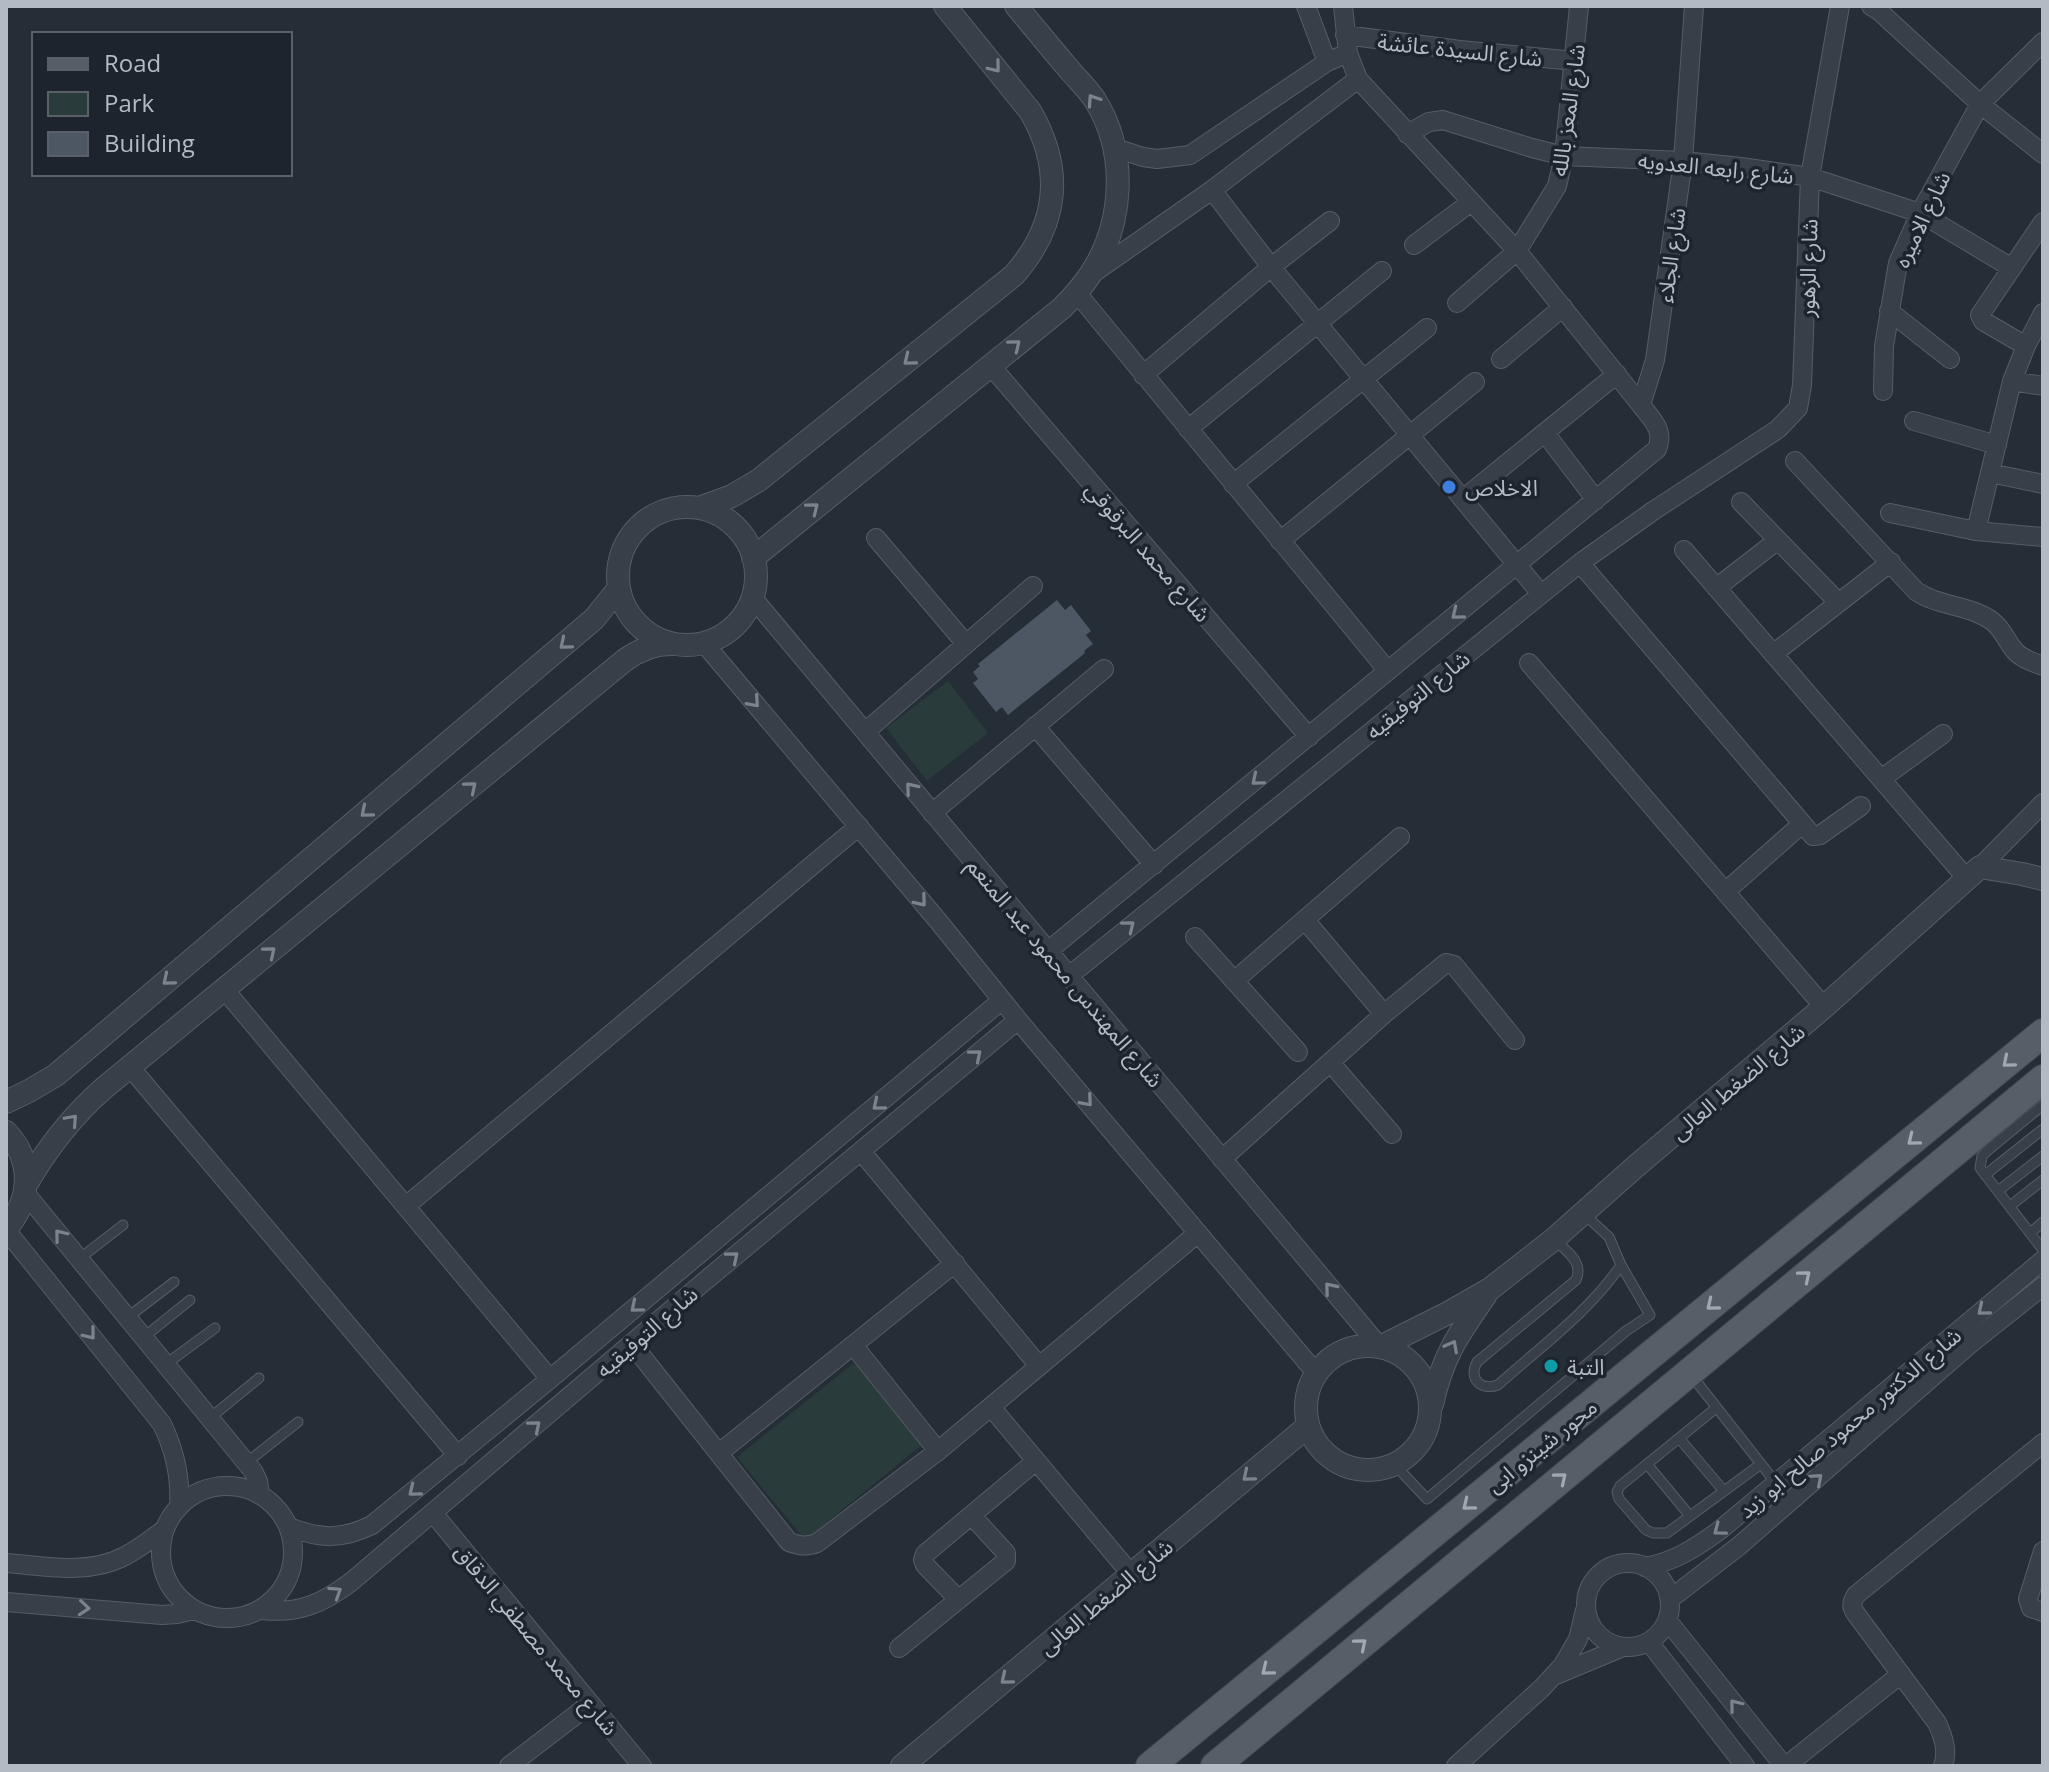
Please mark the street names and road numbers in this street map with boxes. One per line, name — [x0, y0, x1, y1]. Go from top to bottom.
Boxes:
street label: شارع السيدة عائشة — [1376, 25, 1544, 76]
street label: شارع المعز بالله — [1543, 42, 1594, 179]
street label: شارع رابعه العدويه — [1636, 144, 1795, 193]
street label: شارع الاميره — [1886, 166, 1959, 273]
street label: شارع الجلاء — [1648, 205, 1694, 305]
street label: شارع الزهور — [1790, 218, 1827, 319]
street label: شارع محمد البرقوقي — [1077, 474, 1218, 630]
street label: شارع التوفيقيه — [1359, 643, 1477, 748]
street label: شارع المهندس محمود عبد المنعم — [959, 851, 1171, 1095]
street label: شارع الضغط العالى — [1664, 1016, 1812, 1148]
street label: شارع التوفيقيه — [589, 1278, 705, 1386]
street label: شارع الدكتور محمود صالح ابو زيد — [1731, 1320, 1969, 1527]
street label: محور شينزو ابى — [1479, 1391, 1603, 1499]
street label: شارع الضغط العالى — [1032, 1531, 1180, 1663]
street label: شارع محمد مصطفي الدقاق — [446, 1537, 626, 1743]

